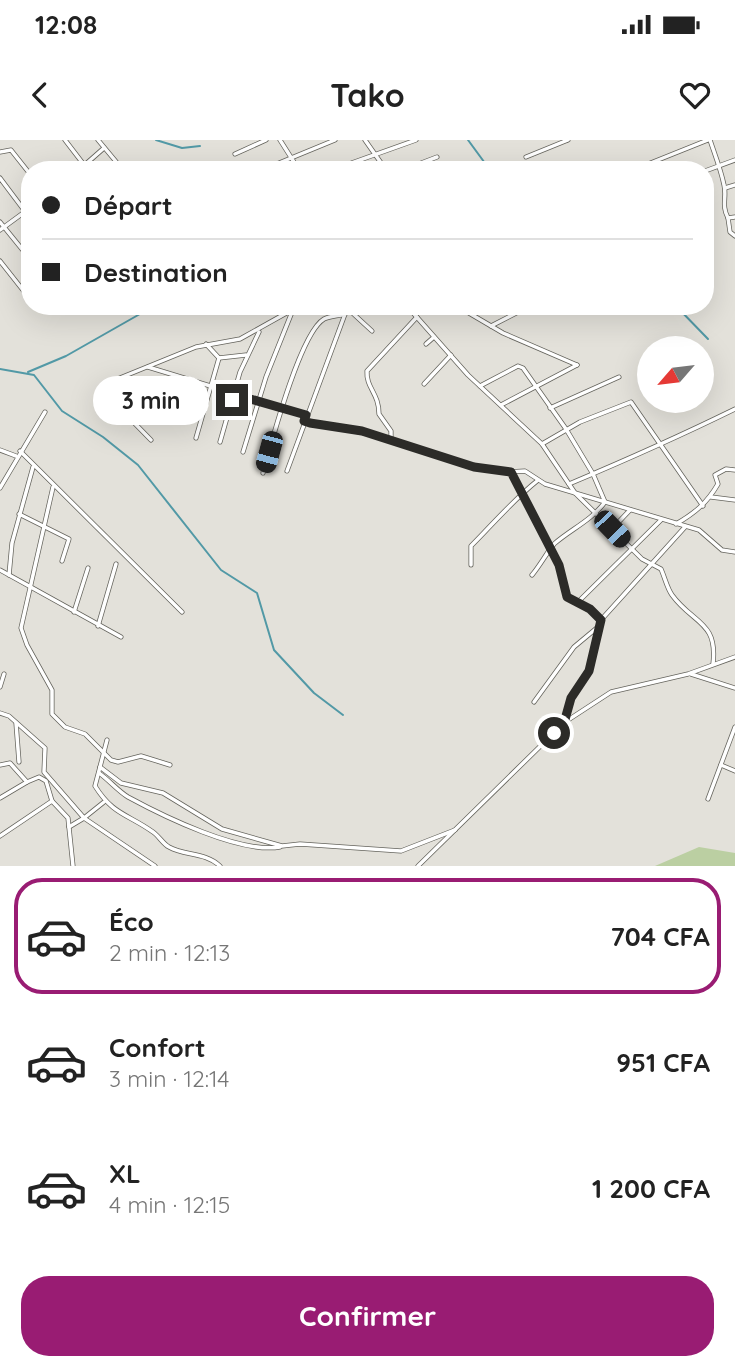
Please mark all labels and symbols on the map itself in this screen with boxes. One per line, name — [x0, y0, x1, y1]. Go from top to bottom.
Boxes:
north arrow — [637, 336, 714, 413]
callout: 3 min — [92, 376, 208, 424]
route end — [216, 384, 248, 416]
car — [254, 429, 285, 475]
car — [590, 507, 635, 551]
route start — [538, 717, 570, 749]

